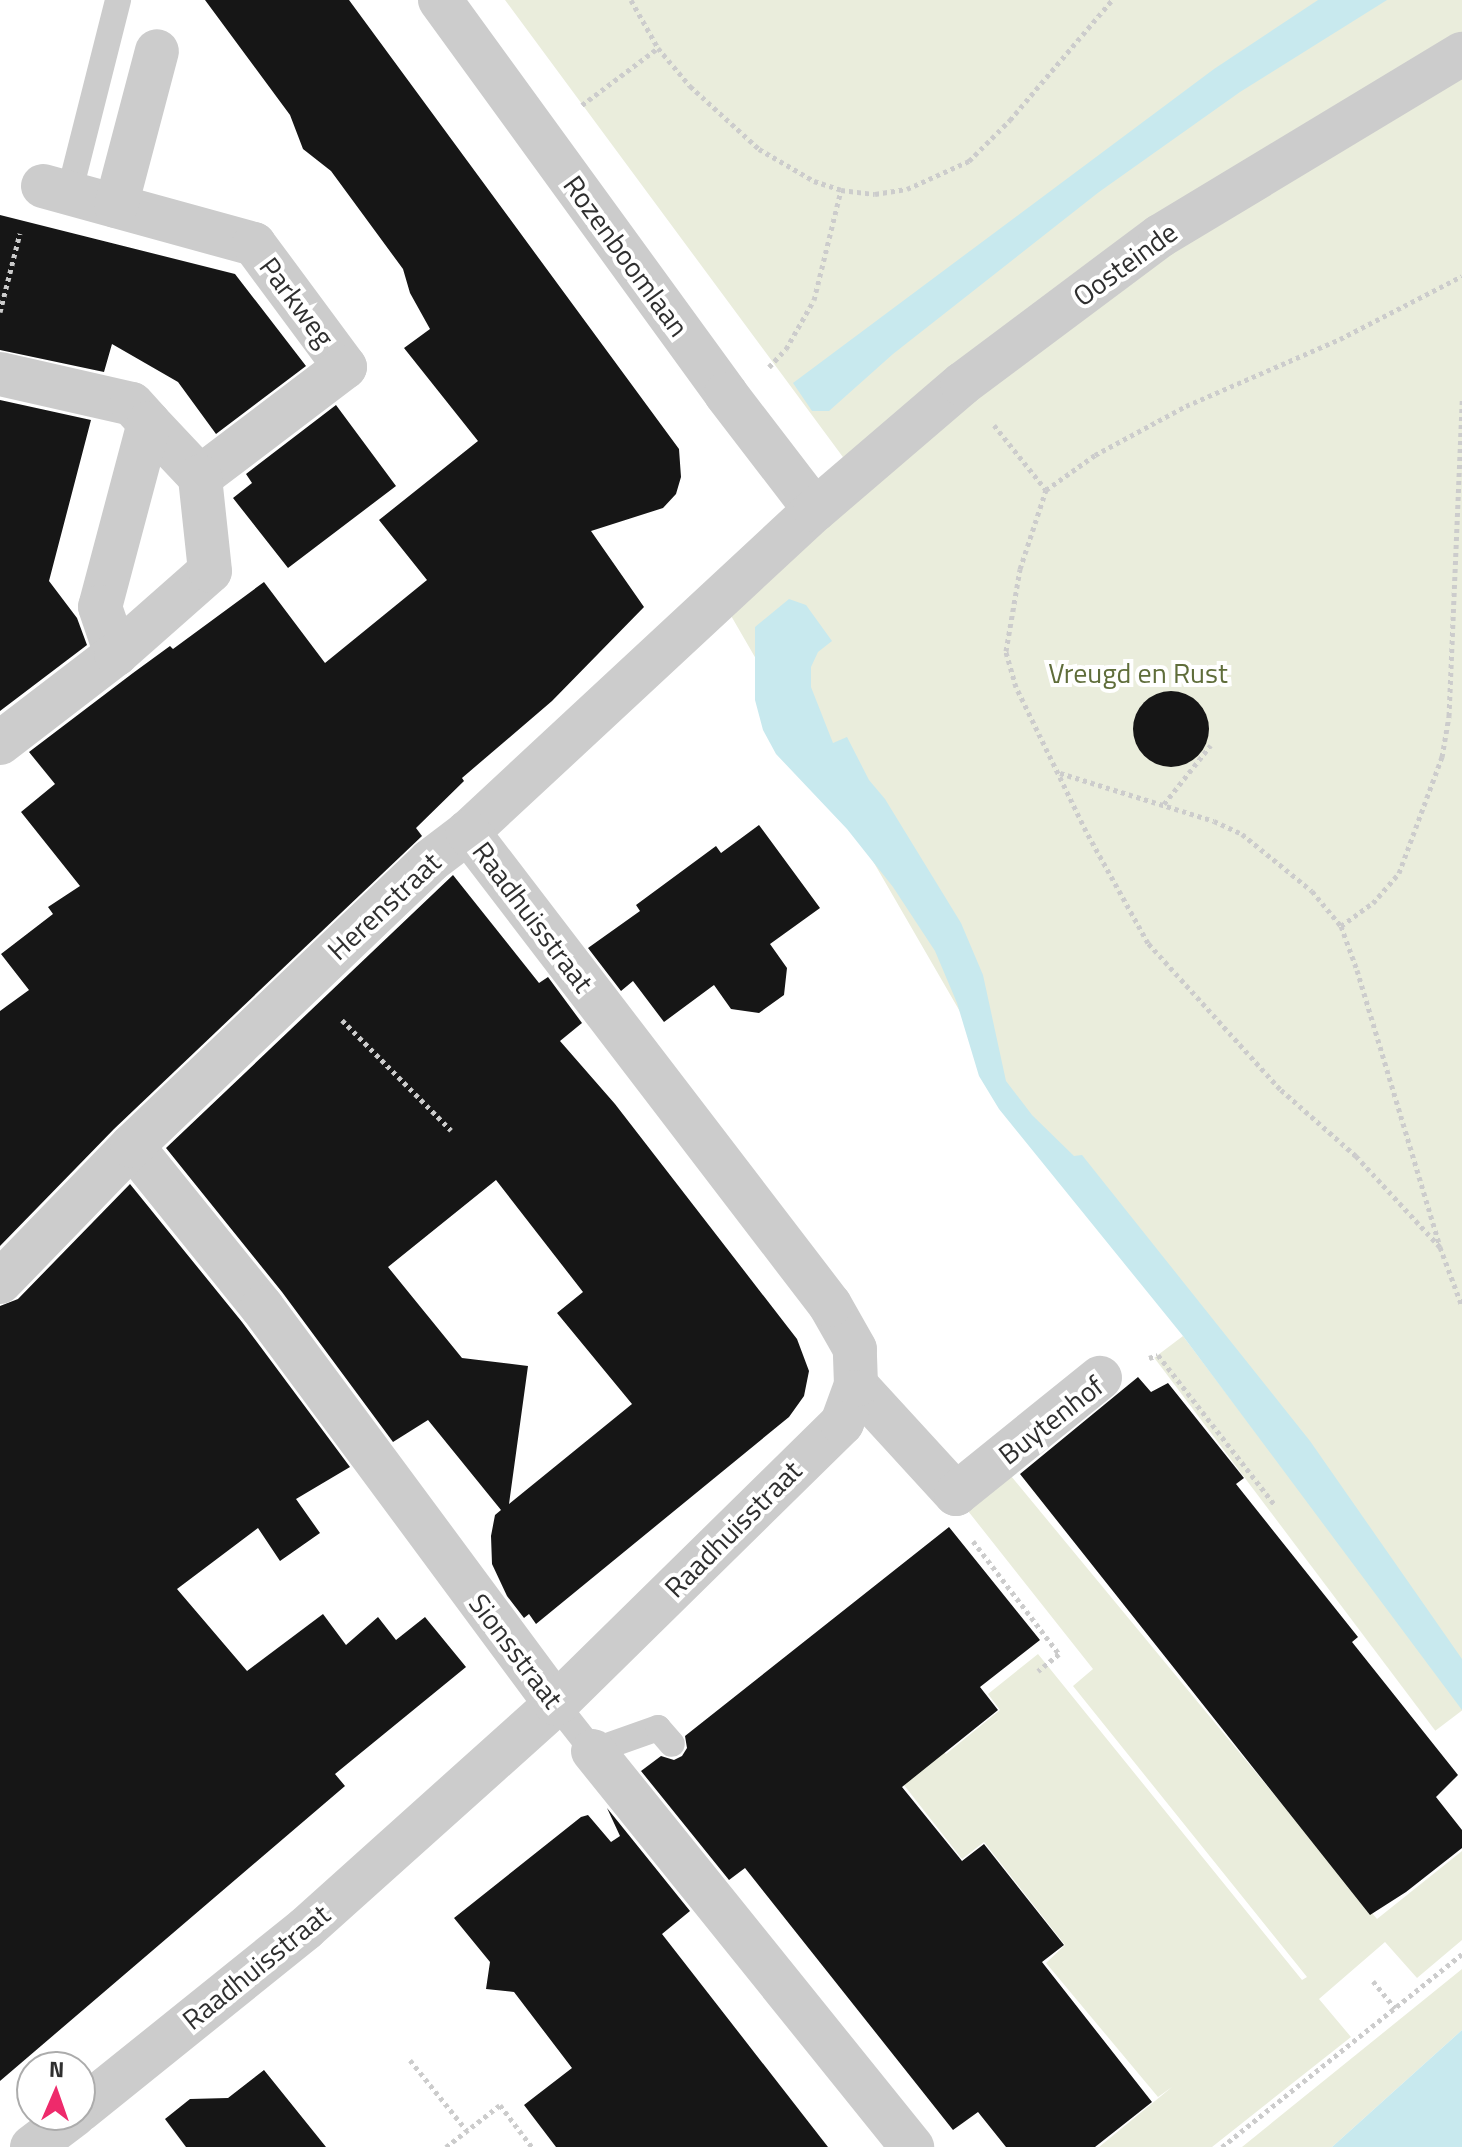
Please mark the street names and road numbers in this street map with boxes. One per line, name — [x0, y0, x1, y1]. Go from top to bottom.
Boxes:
street label: Rozenboomlaan — [556, 169, 696, 343]
street label: Oosteinde — [1066, 215, 1184, 313]
street label: Parkweg — [252, 251, 342, 353]
street label: Raadhuisstraat — [466, 835, 600, 999]
street label: Herenstraat — [321, 845, 447, 967]
street label: Buytenhof — [992, 1369, 1110, 1471]
street label: Raadhuisstraat — [658, 1454, 808, 1604]
street label: Sionsstraat — [462, 1587, 570, 1715]
street label: Raadhuisstraat — [176, 1897, 336, 2037]

